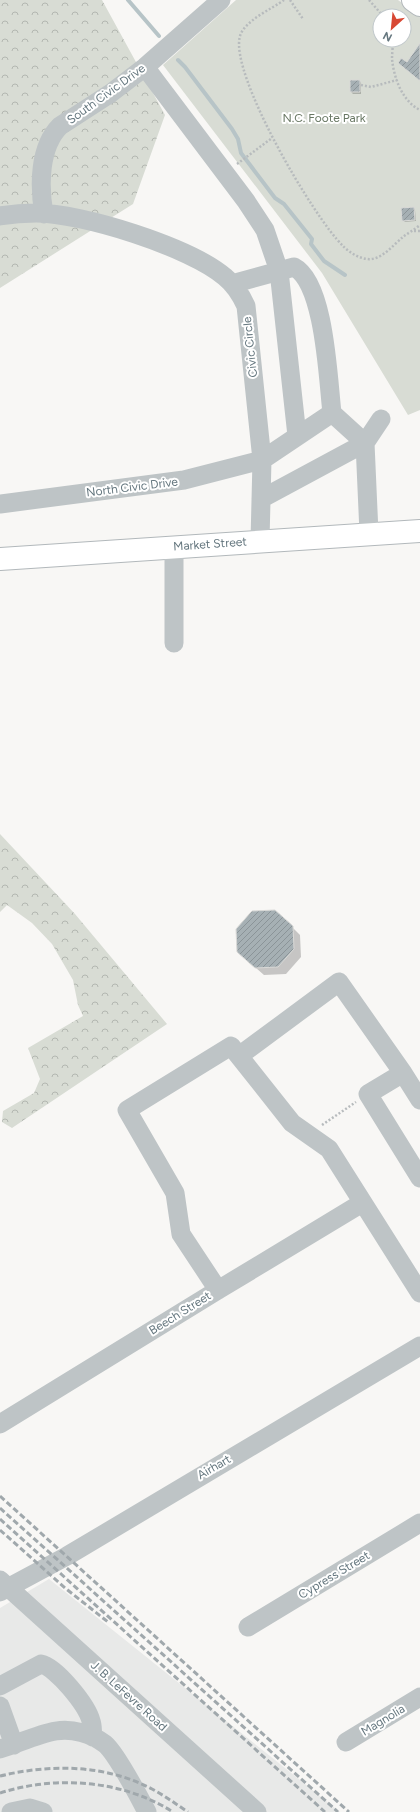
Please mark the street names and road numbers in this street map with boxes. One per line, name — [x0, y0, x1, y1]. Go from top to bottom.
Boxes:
street label: South Civic Drive — [64, 61, 148, 127]
street label: Civic Circle — [240, 315, 260, 378]
street label: North Civic Drive — [85, 474, 179, 500]
street label: Market Street — [173, 534, 248, 554]
street label: Beech Street — [147, 1288, 214, 1338]
street label: Airhart — [195, 1452, 234, 1482]
street label: Cypress Street — [296, 1548, 372, 1602]
street label: J. B. LeFevre Road — [88, 1658, 170, 1734]
street label: Magnolia — [359, 1702, 407, 1738]

